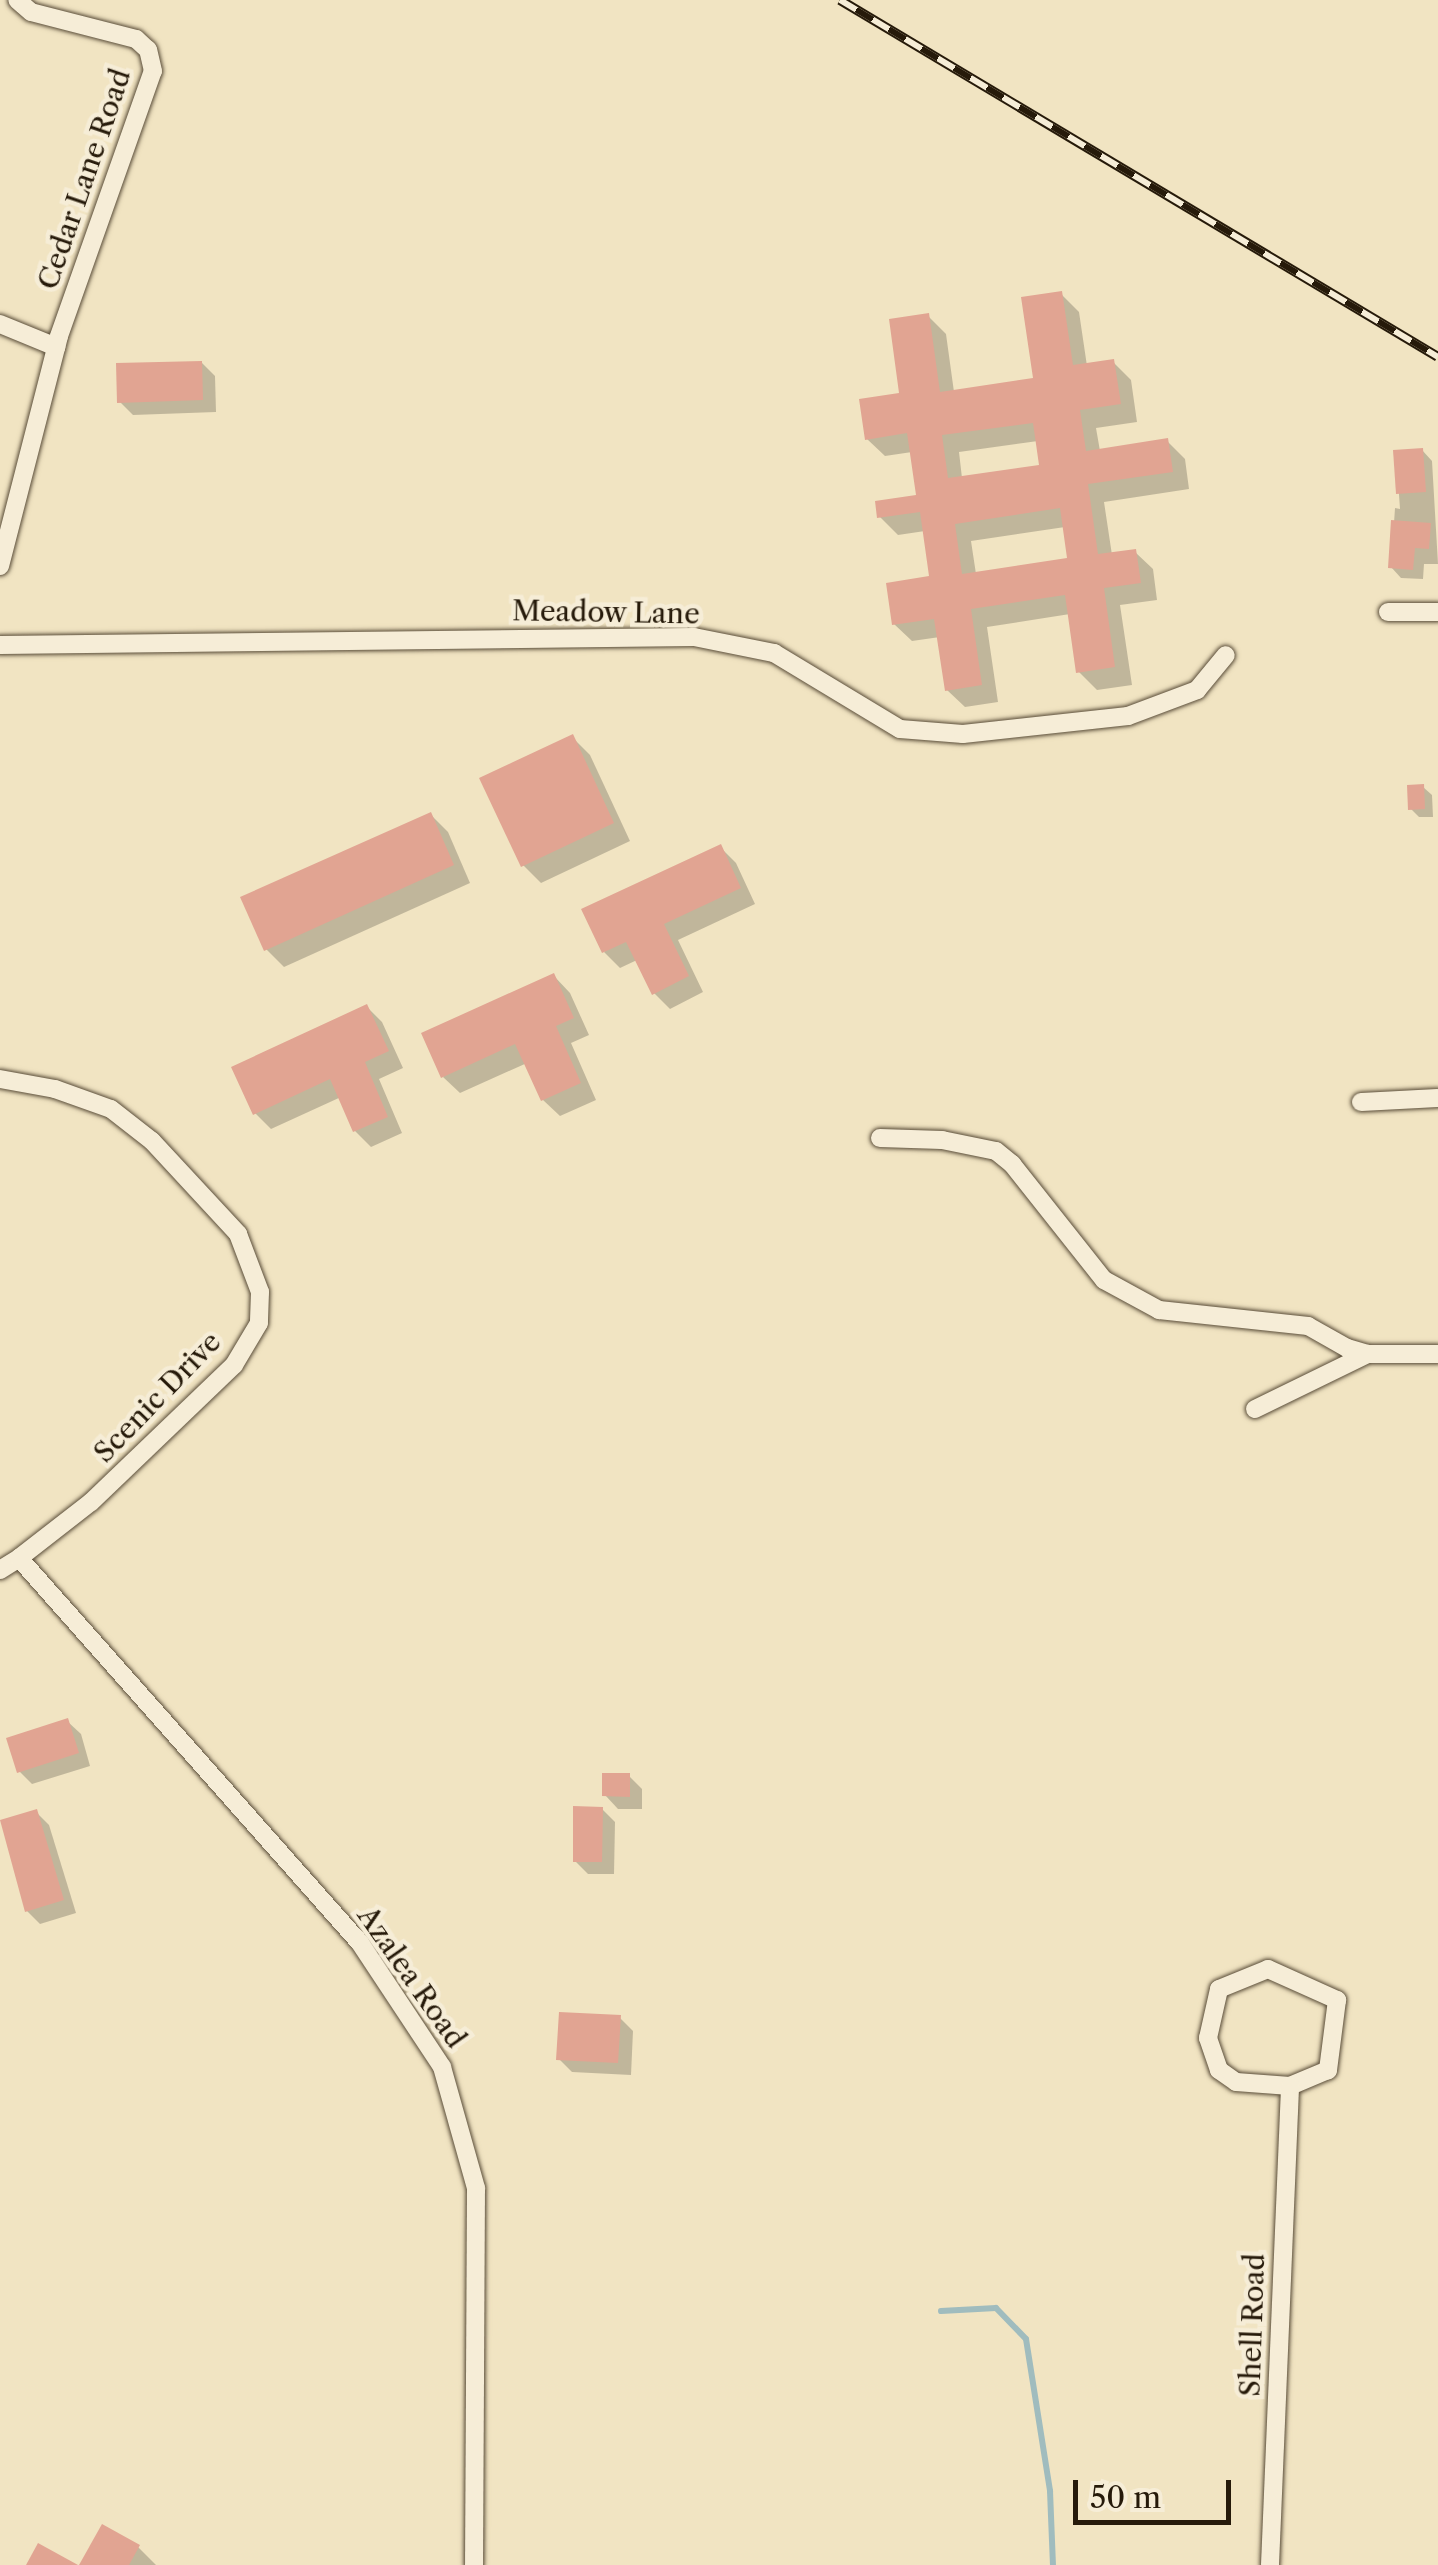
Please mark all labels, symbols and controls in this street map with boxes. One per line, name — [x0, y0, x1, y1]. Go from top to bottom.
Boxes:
street label: Cedar Lane Road — [30, 64, 138, 294]
street label: Meadow Lane — [511, 594, 701, 630]
street label: Scenic Drive — [87, 1325, 227, 1469]
street label: Azalea Road — [351, 1900, 473, 2054]
street label: Shell Road — [1233, 2253, 1271, 2397]
scale bar — [1078, 2460, 1236, 2522]
text: 50 m — [1090, 2479, 1161, 2516]

